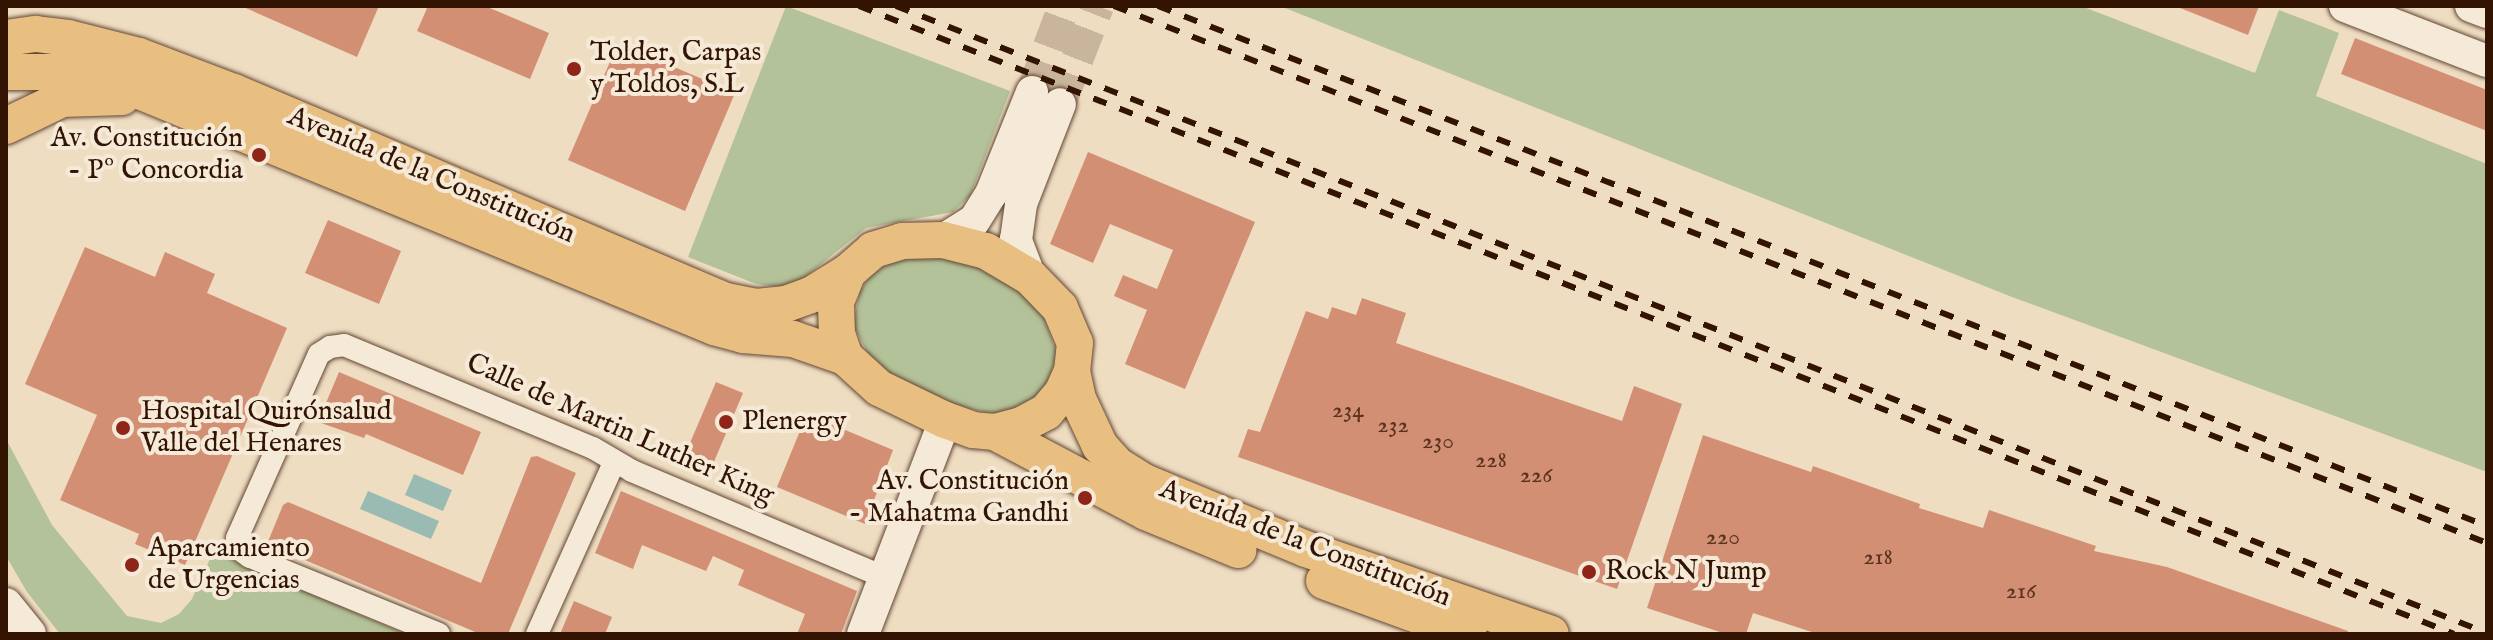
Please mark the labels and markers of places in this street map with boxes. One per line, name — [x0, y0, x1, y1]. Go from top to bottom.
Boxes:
place label: Tolder, Carpas y Toldos, S.L — [590, 36, 761, 102]
marker: Tolder, Carpas y Toldos, S.L — [565, 60, 583, 78]
place label: Av. Constitución - Pº Concordia — [51, 122, 243, 188]
marker: Av. Constitución - Pº Concordia — [250, 146, 268, 164]
place label: Hospital Quirónsalud Valle del Henares — [141, 395, 392, 461]
place label: Plenergy — [742, 405, 846, 439]
marker: Plenergy — [717, 413, 735, 431]
marker: Hospital Quirónsalud Valle del Henares — [112, 417, 134, 439]
place label: Av. Constitución - Mahatma Gandhi — [848, 465, 1069, 531]
marker: Av. Constitución - Mahatma Gandhi — [1076, 489, 1094, 507]
place label: Aparcamiento de Urgencias — [148, 532, 310, 598]
place label: Rock N Jump — [1605, 555, 1767, 589]
marker: Aparcamiento de Urgencias — [123, 556, 141, 574]
marker: Rock N Jump — [1580, 563, 1598, 581]

